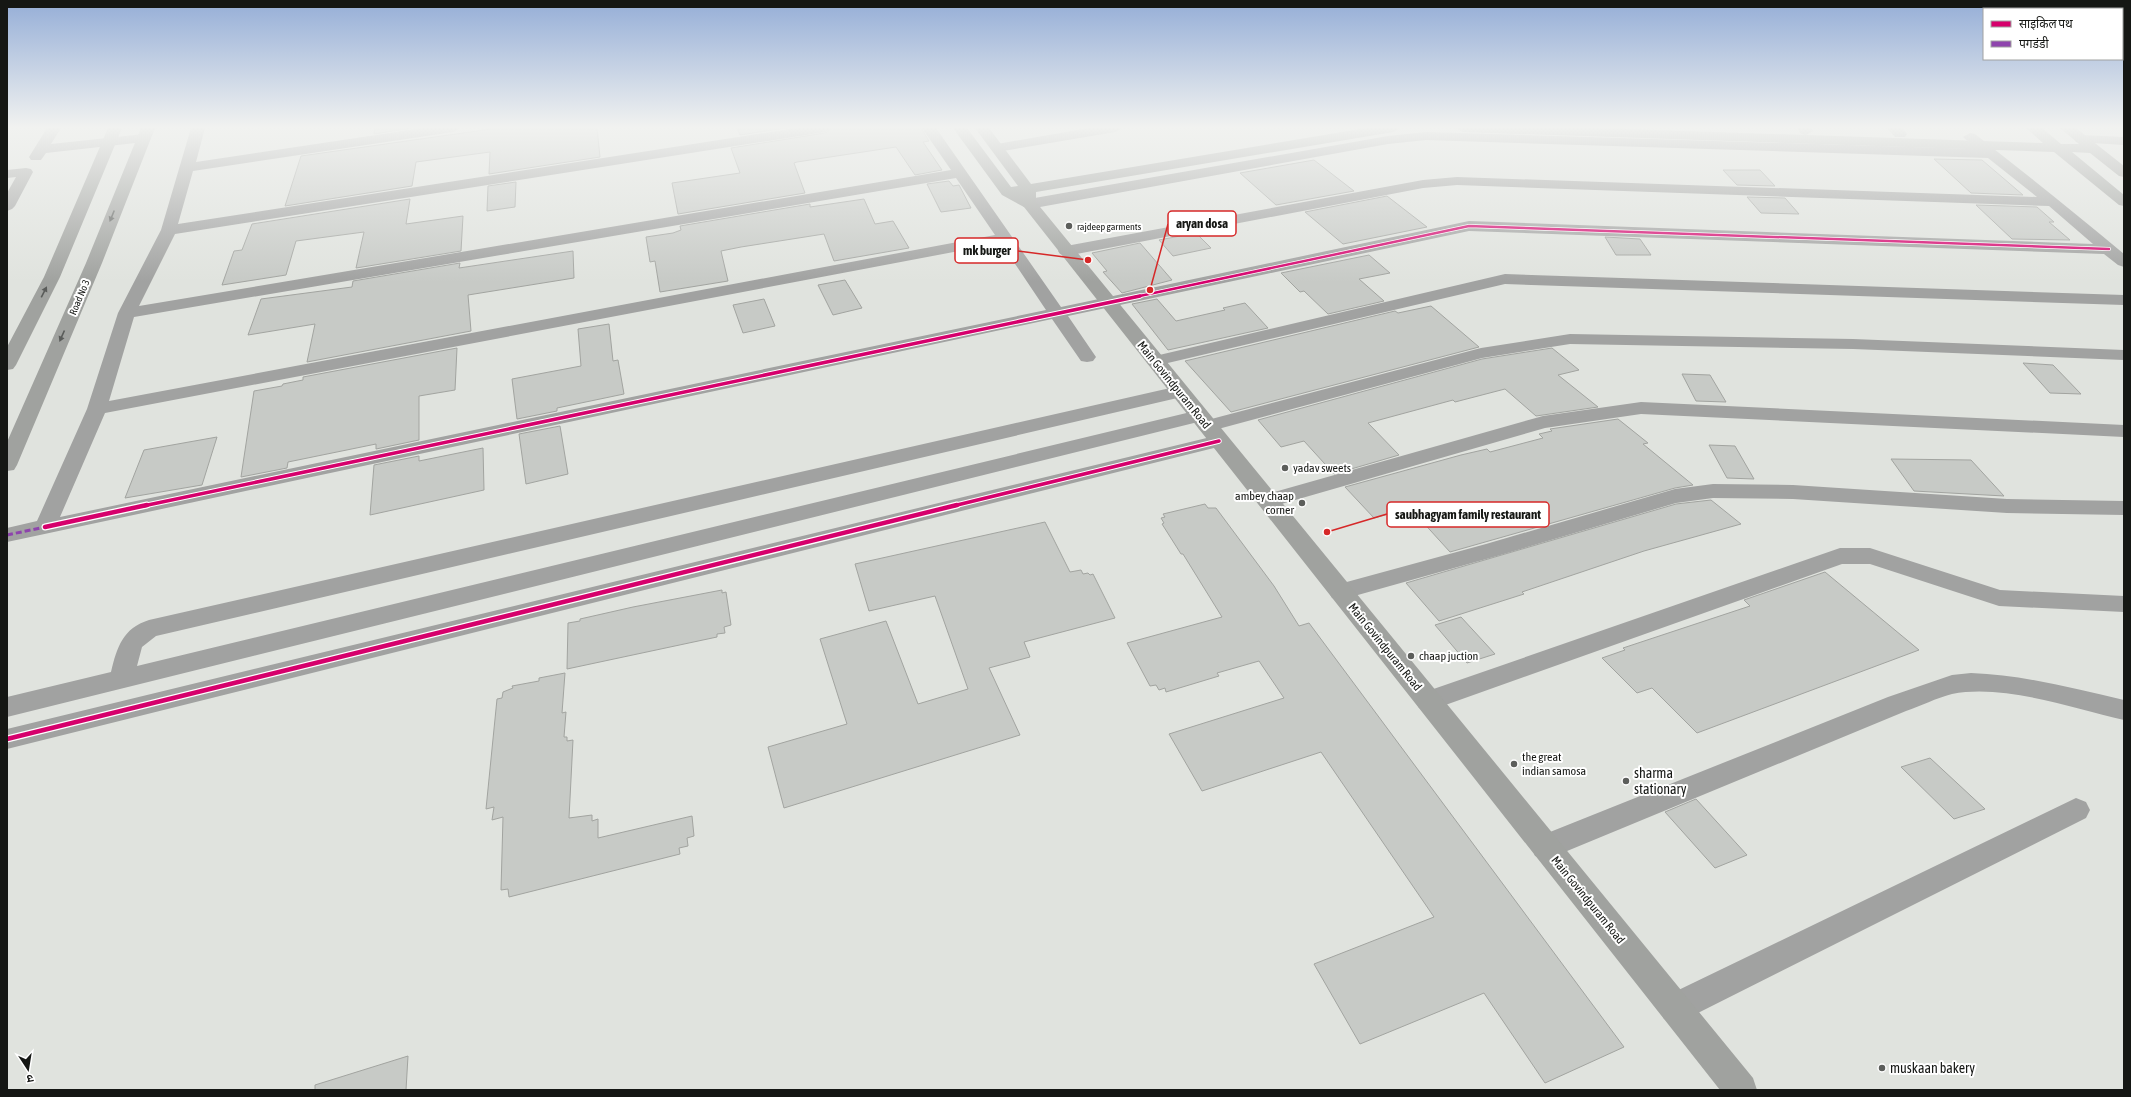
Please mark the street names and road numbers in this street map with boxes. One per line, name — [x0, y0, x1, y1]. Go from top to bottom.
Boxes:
street label: Road No 3 — [67, 278, 92, 316]
street label: Main Govindpuram Road — [1134, 338, 1214, 432]
street label: Main Govindpuram Road — [1345, 600, 1425, 694]
street label: Main Govindpuram Road — [1548, 853, 1628, 947]

